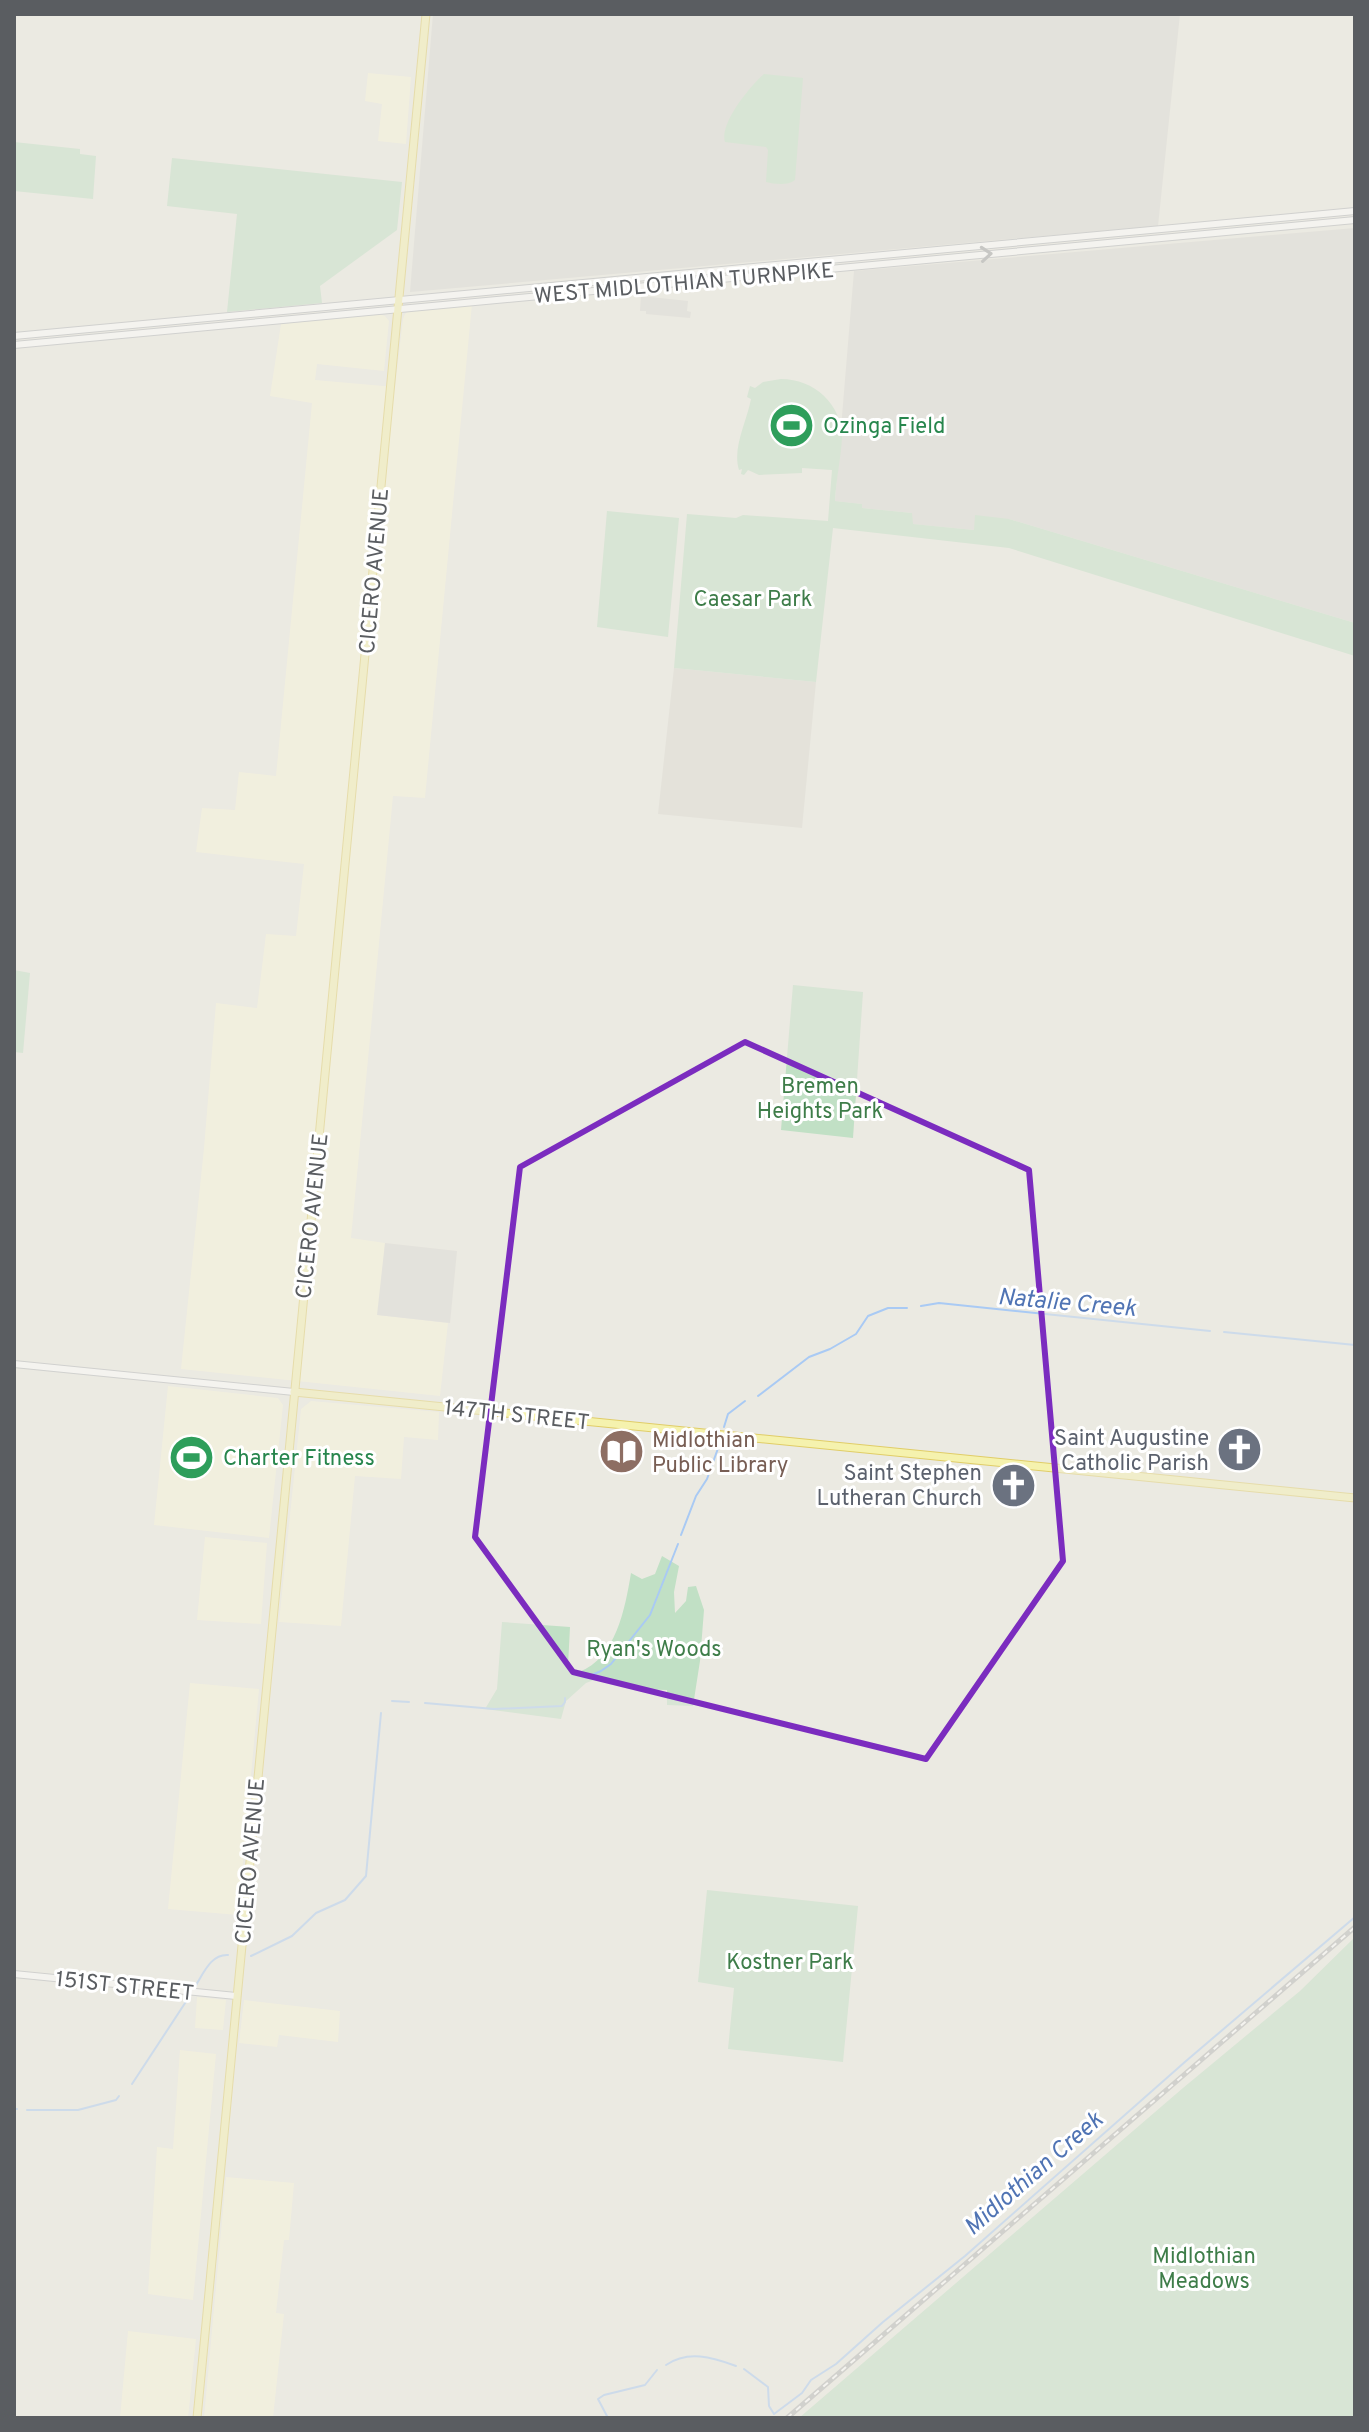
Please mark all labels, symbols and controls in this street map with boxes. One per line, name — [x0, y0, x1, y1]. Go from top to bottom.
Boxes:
one-way arrow — [980, 246, 993, 263]
street label: WEST MIDLOTHIAN TURNPIKE — [533, 258, 835, 311]
sports icon: Ozinga Field — [768, 401, 816, 449]
place label: Ozinga Field — [823, 414, 945, 441]
street label: CICERO AVENUE — [355, 487, 396, 655]
park label: Caesar Park — [694, 587, 812, 614]
park label: Bremen Heights Park — [757, 1074, 883, 1126]
street label: CICERO AVENUE — [291, 1132, 336, 1300]
water label: Natalie Creek — [997, 1283, 1138, 1325]
street label: 147TH STREET — [443, 1395, 591, 1438]
place label: Saint Augustine Catholic Parish — [1054, 1426, 1209, 1478]
church icon: Saint Augustine Catholic Parish — [1216, 1426, 1264, 1474]
library icon: Midlothian Public Library — [597, 1428, 645, 1476]
place label: Midlothian Public Library — [652, 1428, 788, 1480]
sports icon: Charter Fitness — [168, 1433, 216, 1481]
place label: Charter Fitness — [223, 1446, 375, 1473]
place label: Saint Stephen Lutheran Church — [817, 1461, 982, 1513]
church icon: Saint Stephen Lutheran Church — [989, 1461, 1037, 1509]
park label: Ryan's Woods — [586, 1637, 722, 1664]
street label: CICERO AVENUE — [231, 1777, 272, 1945]
park label: Kostner Park — [726, 1950, 854, 1977]
street label: 151ST STREET — [54, 1967, 195, 2008]
water label: Midlothian Creek — [959, 2105, 1111, 2243]
park label: Midlothian Meadows — [1152, 2244, 1256, 2296]

